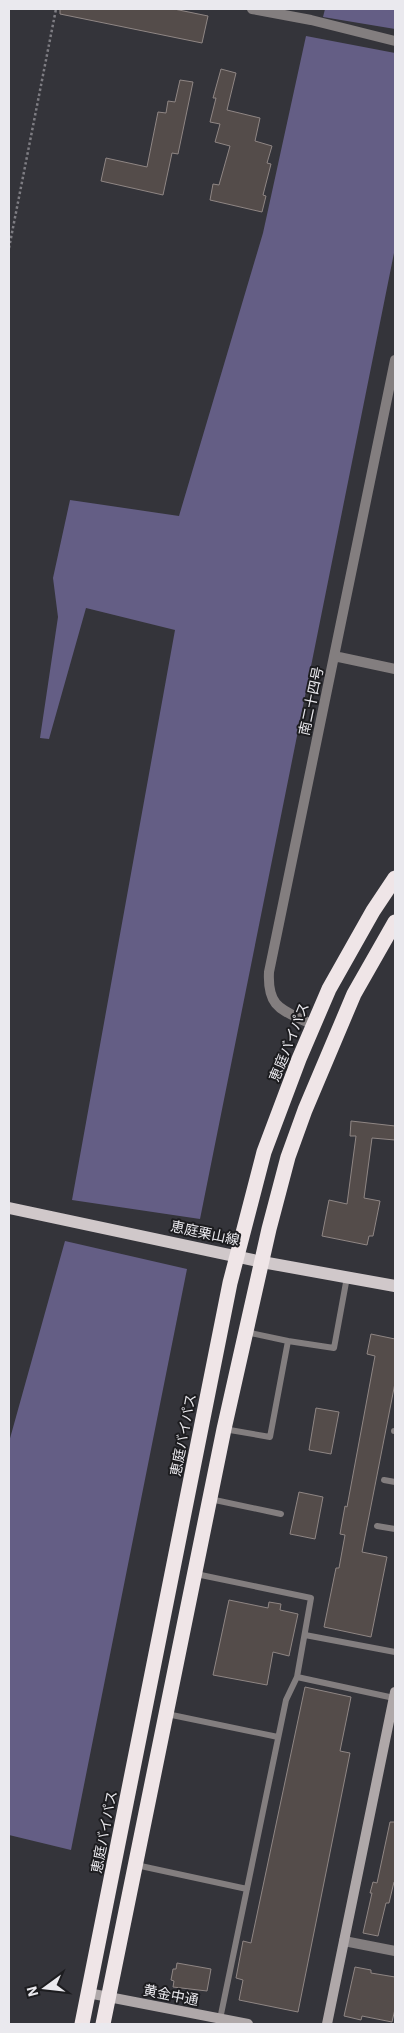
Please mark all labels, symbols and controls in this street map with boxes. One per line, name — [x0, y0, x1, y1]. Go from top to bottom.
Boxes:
street label: 南二十四号 — [295, 665, 327, 737]
street label: 恵庭バイパス — [265, 1000, 313, 1084]
street label: 恵庭栗山線 — [169, 1217, 241, 1249]
street label: 恵庭バイパス — [166, 1392, 200, 1478]
street label: 恵庭バイパス — [87, 1789, 121, 1875]
north arrow — [20, 1963, 70, 2013]
street label: 黄金中通 — [142, 1981, 200, 2009]
text: N — [22, 1984, 42, 1999]

